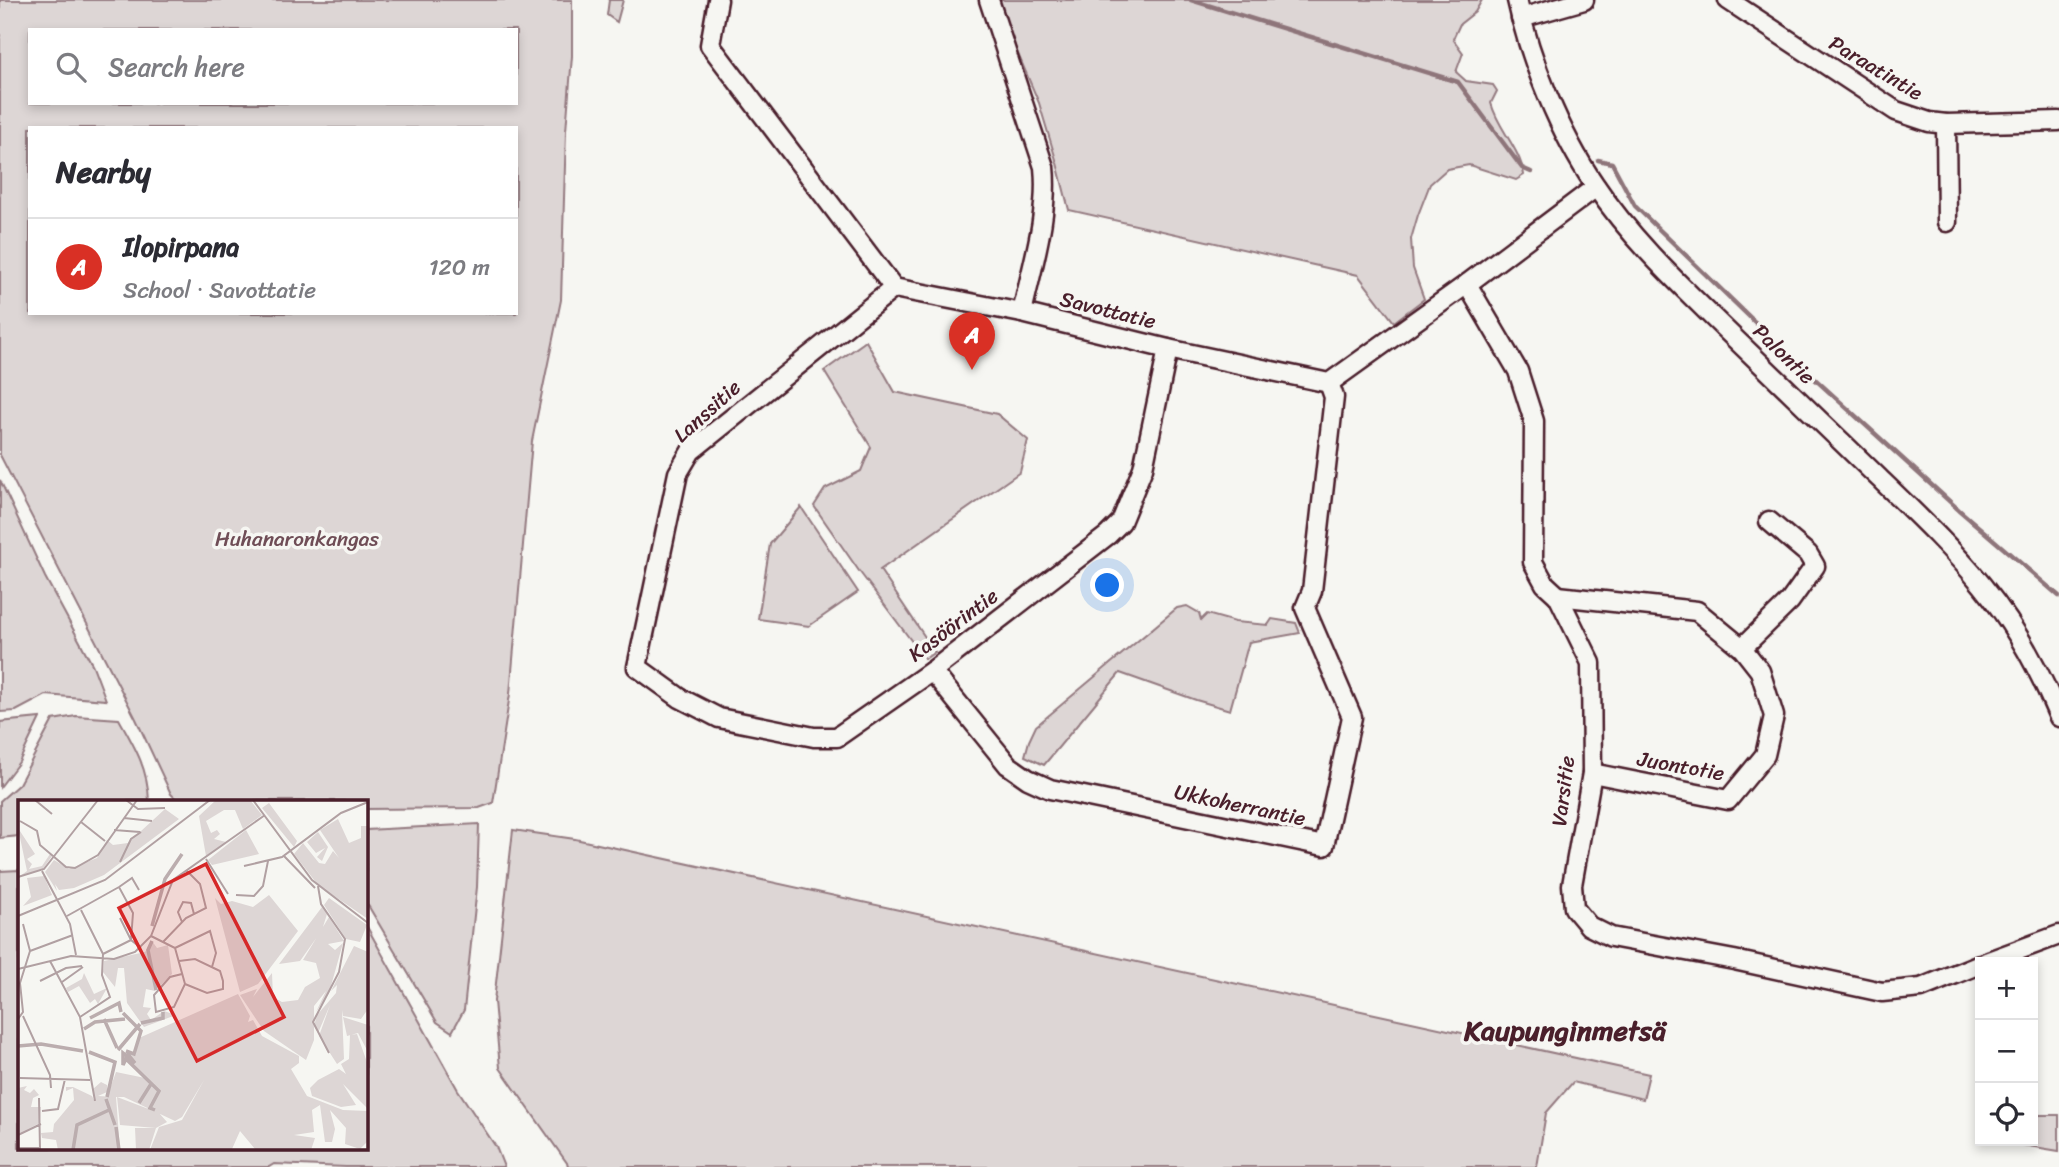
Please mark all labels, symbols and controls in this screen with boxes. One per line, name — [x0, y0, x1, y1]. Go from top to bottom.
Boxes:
street label: Paraatintie — [1821, 25, 1931, 111]
search box — [28, 28, 518, 105]
text: Search here — [108, 44, 245, 90]
icon: search — [52, 48, 90, 86]
text: Nearby — [56, 145, 151, 199]
text: Ilopirpana — [123, 224, 239, 270]
text: A — [71, 247, 87, 288]
text: 120 m — [429, 247, 490, 288]
text: School · Savottatie — [123, 270, 316, 311]
street label: Savottatie — [1056, 280, 1160, 340]
pin: A — [949, 312, 995, 370]
street label: Palontie — [1743, 314, 1825, 394]
street label: Lanssitie — [664, 370, 750, 452]
park label: Huhanaronkangas — [215, 520, 379, 558]
your location — [1090, 568, 1124, 602]
street label: Kasöörintie — [899, 578, 1007, 672]
street label: Juontotie — [1634, 739, 1728, 792]
street label: Varsitie — [1540, 753, 1586, 828]
street label: Ukkoherrantie — [1171, 773, 1309, 838]
inset map — [18, 800, 368, 1150]
map controls — [1975, 957, 2038, 1146]
button: + — [1975, 957, 2038, 1020]
district label: Kaupunginmetsä — [1463, 1006, 1668, 1055]
button: − — [1975, 1020, 2038, 1083]
button: locate — [1975, 1083, 2038, 1146]

